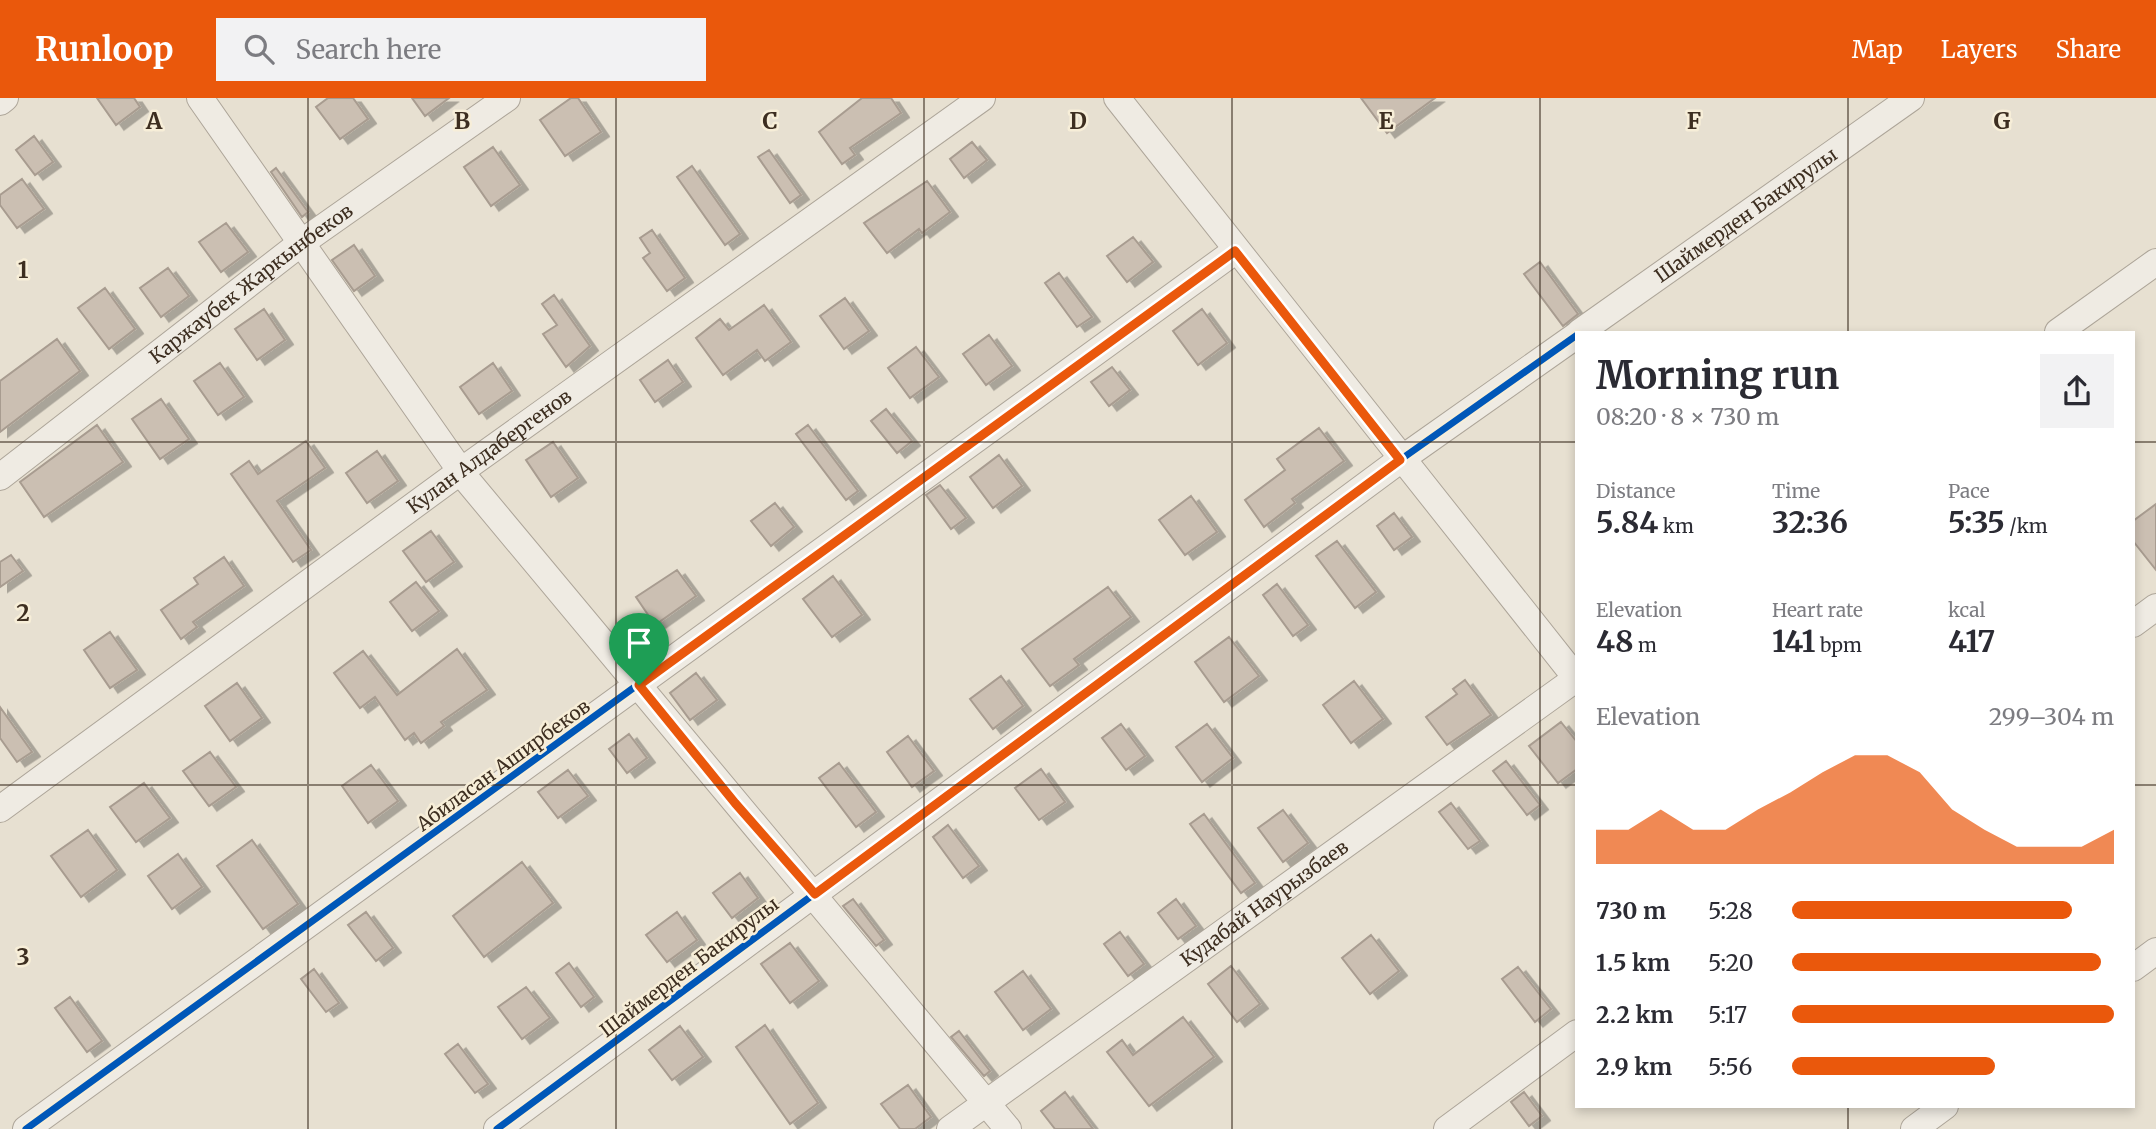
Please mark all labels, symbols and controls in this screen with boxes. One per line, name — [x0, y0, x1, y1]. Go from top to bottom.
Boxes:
search box — [216, 18, 706, 81]
text: Runloop — [35, 29, 174, 70]
icon: search — [240, 30, 278, 68]
text: Search here — [296, 33, 441, 66]
text: Map — [1852, 34, 1903, 65]
text: Layers — [1941, 34, 2017, 65]
text: Share — [2055, 34, 2121, 65]
text: A — [145, 106, 163, 135]
text: B — [454, 106, 470, 135]
text: C — [762, 106, 778, 135]
text: D — [1069, 106, 1087, 135]
text: E — [1378, 106, 1394, 135]
text: F — [1687, 106, 1701, 135]
text: G — [1994, 106, 2011, 135]
street label: Шаймерден Бакирулы — [1650, 142, 1842, 288]
street label: Каржаубек Жаркынбеков — [144, 198, 357, 368]
text: 1 — [18, 255, 29, 284]
text: Morning run — [1596, 352, 1839, 399]
button: share — [2040, 354, 2114, 428]
street label: Кулан Алдабергенов — [402, 384, 576, 519]
text: 08:20 · 8 × 730 m — [1596, 402, 1779, 431]
text: Distance — [1596, 479, 1675, 503]
text: Time — [1772, 479, 1820, 503]
text: Pace — [1948, 479, 1990, 503]
text: 5.84 — [1596, 503, 1658, 541]
text: 32:36 — [1772, 503, 1848, 541]
text: 5:35 — [1948, 503, 2005, 541]
text: km — [1658, 514, 1694, 538]
text: /km — [2005, 514, 2048, 538]
text: 2 — [16, 598, 30, 627]
text: Elevation — [1596, 598, 1682, 622]
text: Heart rate — [1772, 598, 1863, 622]
text: kcal — [1948, 598, 1985, 622]
pin — [609, 613, 669, 685]
text: 48 — [1596, 622, 1634, 660]
text: 141 — [1772, 622, 1815, 660]
text: 417 — [1948, 622, 1995, 660]
icon: arrive — [620, 624, 658, 662]
text: m — [1634, 633, 1657, 657]
text: bpm — [1815, 633, 1862, 657]
street label: Абиласан Аширбеков — [411, 694, 594, 837]
text: Elevation — [1596, 702, 1700, 731]
text: 299–304 m — [1989, 702, 2114, 731]
street label: Кудабай Наурызбаев — [1176, 835, 1353, 971]
street label: Шаймерден Бакирулы — [595, 892, 783, 1042]
text: 730 m — [1596, 896, 1666, 925]
text: 5:28 — [1708, 896, 1753, 925]
text: 3 — [16, 942, 30, 971]
text: 1.5 km — [1596, 948, 1670, 977]
text: 5:20 — [1708, 948, 1754, 977]
text: 2.2 km — [1596, 1000, 1674, 1029]
text: 5:17 — [1708, 1000, 1747, 1029]
text: 2.9 km — [1596, 1052, 1672, 1081]
text: 5:56 — [1708, 1052, 1752, 1081]

